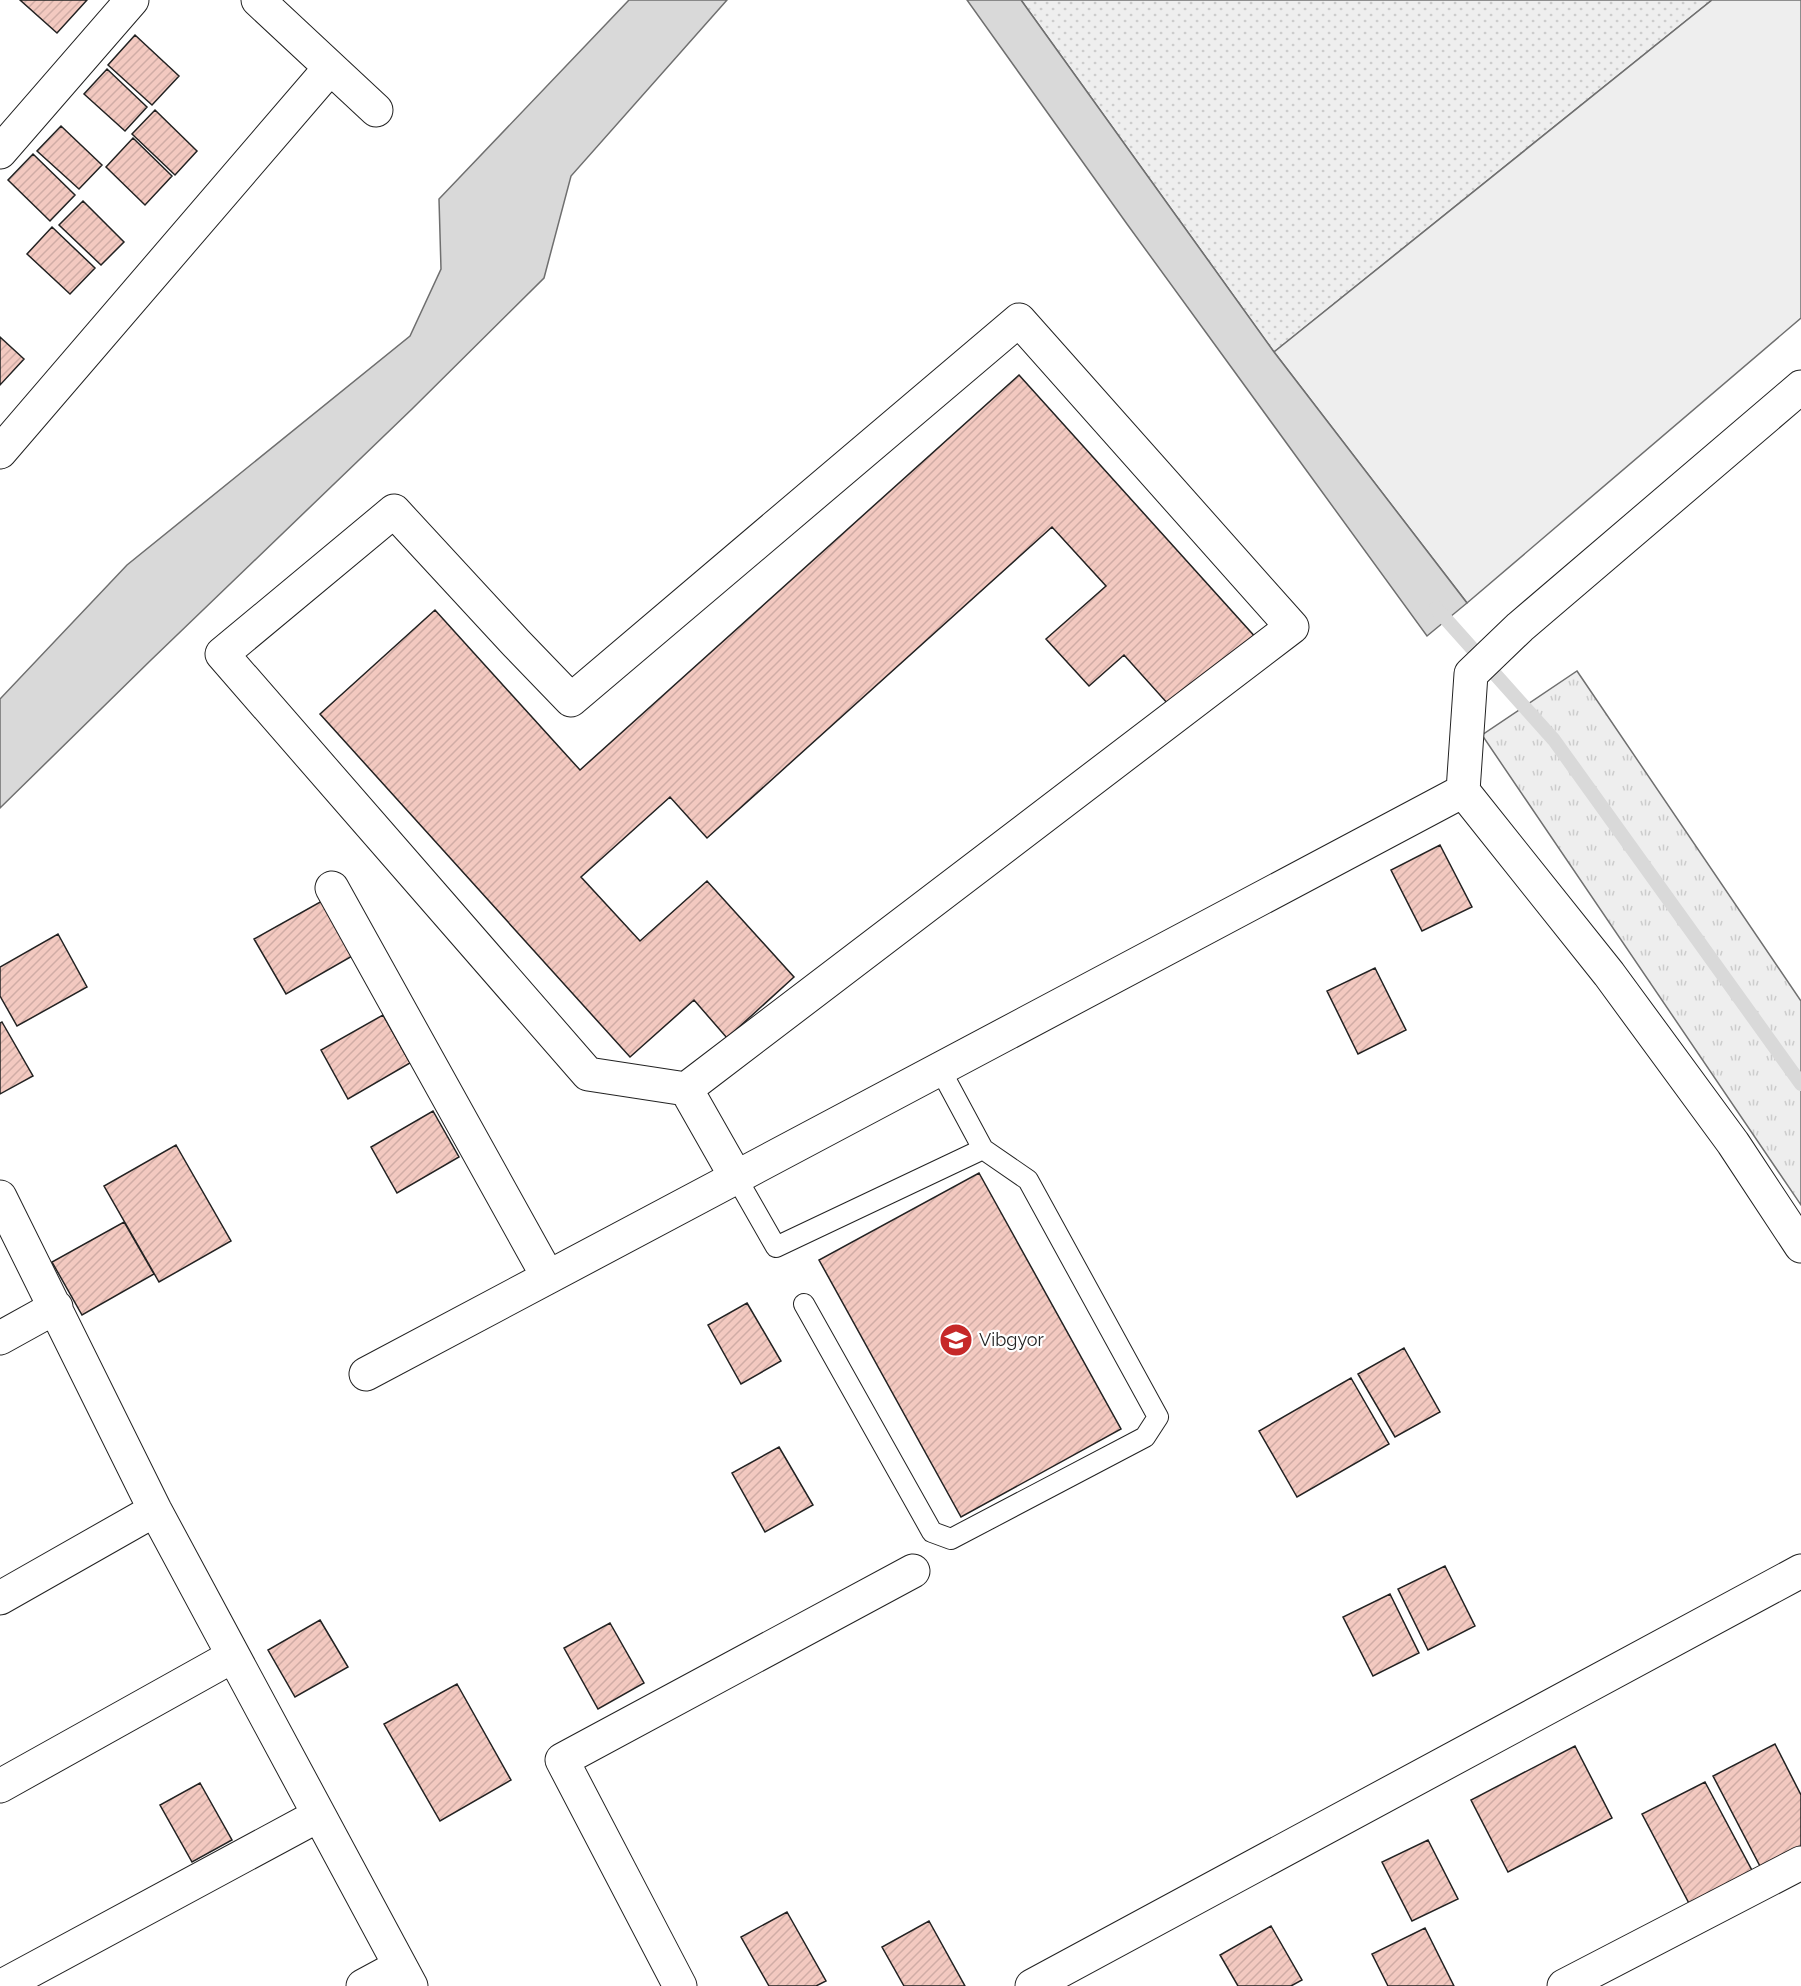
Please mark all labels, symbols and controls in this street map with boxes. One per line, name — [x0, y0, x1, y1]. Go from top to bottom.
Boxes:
school or university icon: Vibgyor — [938, 1322, 974, 1358]
place label: Vibgyor — [979, 1329, 1045, 1350]

